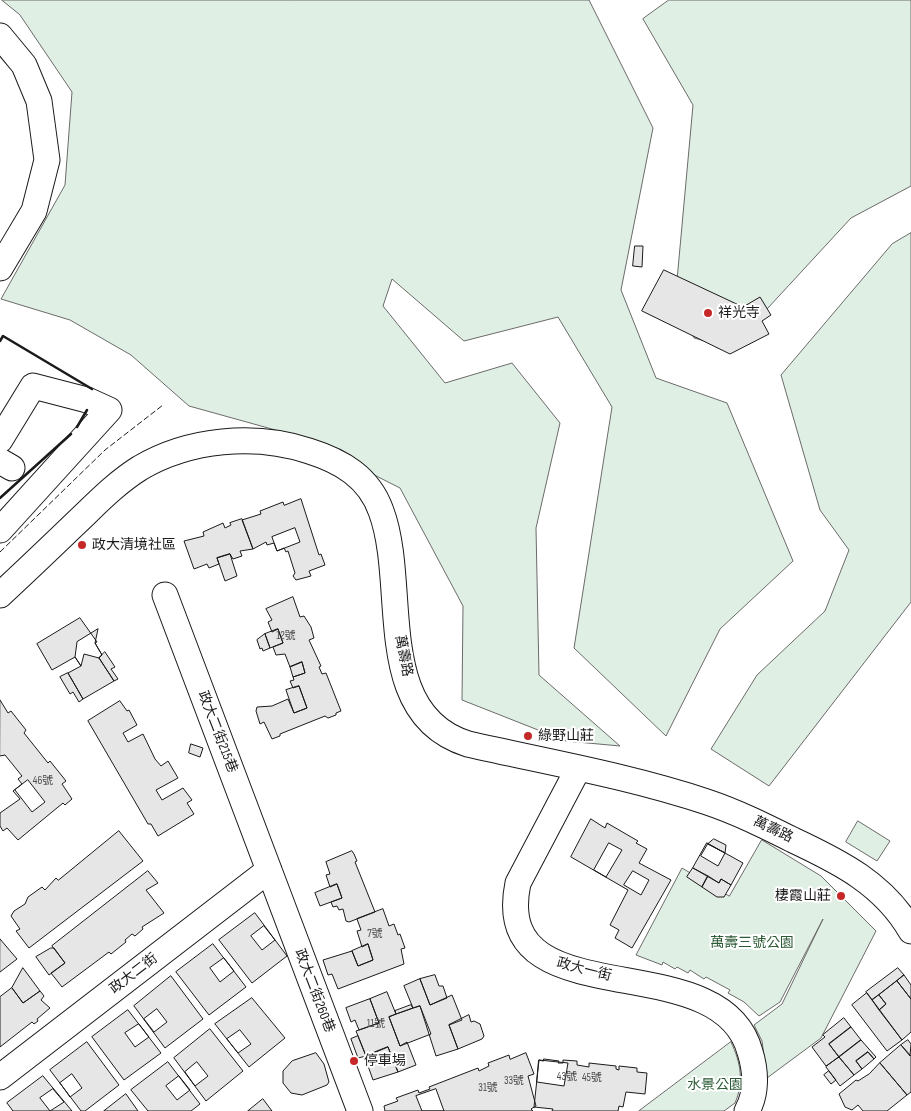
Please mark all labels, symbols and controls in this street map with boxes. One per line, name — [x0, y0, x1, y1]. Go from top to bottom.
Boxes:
place label: 祥光寺 — [718, 305, 760, 321]
marker: 祥光寺 — [702, 307, 714, 319]
place label: 政大清境社區 — [92, 537, 176, 553]
marker: 政大清境社區 — [76, 539, 88, 551]
house number: 12號 — [276, 629, 296, 643]
street label: 萬壽路 — [391, 634, 415, 678]
street label: 政大二街215巷 — [194, 689, 240, 775]
place label: 綠野山莊 — [538, 728, 594, 744]
marker: 綠野山莊 — [522, 730, 534, 742]
house number: 46號 — [33, 774, 53, 788]
street label: 萬壽路 — [750, 814, 796, 846]
place label: 棲霞山莊 — [775, 888, 831, 904]
marker: 棲霞山莊 — [835, 890, 847, 902]
house number: 7號 — [367, 927, 383, 941]
park label: 萬壽三號公園 — [710, 935, 794, 951]
street label: 政大二街260巷 — [290, 947, 338, 1035]
street label: 政大二街 — [107, 950, 161, 998]
street label: 政大一街 — [555, 955, 613, 985]
house number: 11號 — [367, 1017, 385, 1031]
place label: 停車場 — [364, 1053, 406, 1069]
marker: 停車場 — [348, 1055, 360, 1067]
house number: 43號 — [557, 1070, 577, 1084]
house number: 45號 — [582, 1071, 602, 1085]
house number: 33號 — [504, 1074, 524, 1088]
park label: 水景公園 — [687, 1077, 743, 1093]
house number: 31號 — [478, 1081, 498, 1095]

